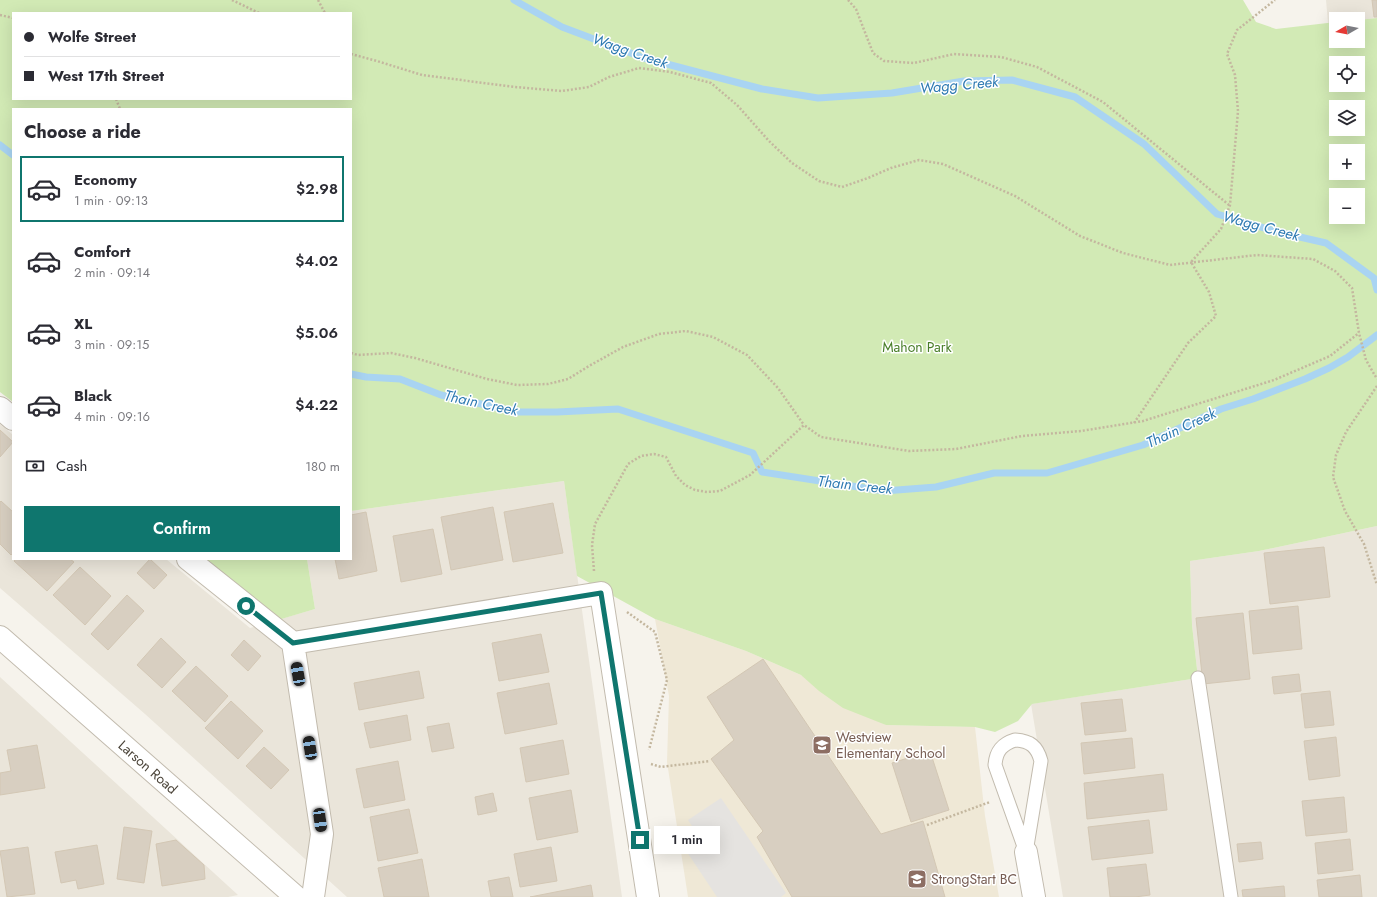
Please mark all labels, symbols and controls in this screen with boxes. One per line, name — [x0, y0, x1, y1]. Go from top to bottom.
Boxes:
north arrow — [1329, 12, 1365, 48]
map controls — [1329, 12, 1365, 224]
text: Wolfe Street — [48, 26, 136, 48]
water label: Wagg Creek — [589, 28, 671, 74]
button: locate — [1329, 56, 1365, 92]
text: West 17th Street — [48, 65, 164, 87]
water label: Wagg Creek — [919, 71, 1000, 99]
button: layers — [1329, 100, 1365, 136]
text: Choose a ride — [24, 119, 141, 145]
button: + — [1329, 144, 1365, 180]
text: Economy — [74, 169, 137, 191]
icon: car — [26, 171, 62, 207]
text: $2.98 — [296, 178, 338, 200]
button: − — [1329, 188, 1365, 224]
text: 1 min · 09:13 — [74, 191, 148, 210]
water label: Wagg Creek — [1220, 205, 1302, 247]
text: Comfort — [74, 241, 131, 263]
icon: car — [26, 243, 62, 279]
text: $4.02 — [295, 250, 338, 272]
text: 2 min · 09:14 — [74, 263, 150, 282]
text: XL — [74, 313, 92, 335]
icon: car — [26, 315, 62, 351]
text: $5.06 — [296, 322, 338, 344]
text: 3 min · 09:15 — [74, 335, 149, 354]
park label: Mahon Park — [882, 337, 953, 357]
water label: Thain Creek — [442, 384, 520, 422]
text: Black — [74, 385, 112, 407]
icon: car — [26, 387, 62, 423]
text: $4.22 — [295, 394, 338, 416]
water label: Thain Creek — [1142, 402, 1220, 454]
text: 4 min · 09:16 — [74, 407, 150, 426]
icon: cash — [24, 455, 46, 477]
text: Cash — [56, 455, 87, 477]
text: 180 m — [305, 457, 340, 476]
water label: Thain Creek — [817, 470, 894, 500]
button: Confirm — [24, 506, 340, 552]
route start — [237, 597, 255, 615]
car — [290, 661, 306, 687]
place label: Westview Elementary School — [836, 727, 946, 763]
school or university icon: Westview Elementary School — [811, 734, 833, 756]
street label: Larson Road — [114, 735, 182, 799]
car — [302, 735, 318, 761]
car — [312, 807, 328, 833]
callout: 1 min — [654, 826, 720, 854]
text: 1 min — [671, 830, 703, 849]
route end — [631, 831, 649, 849]
school or university icon: StrongStart BC — [906, 868, 928, 890]
place label: StrongStart BC — [931, 869, 1017, 889]

